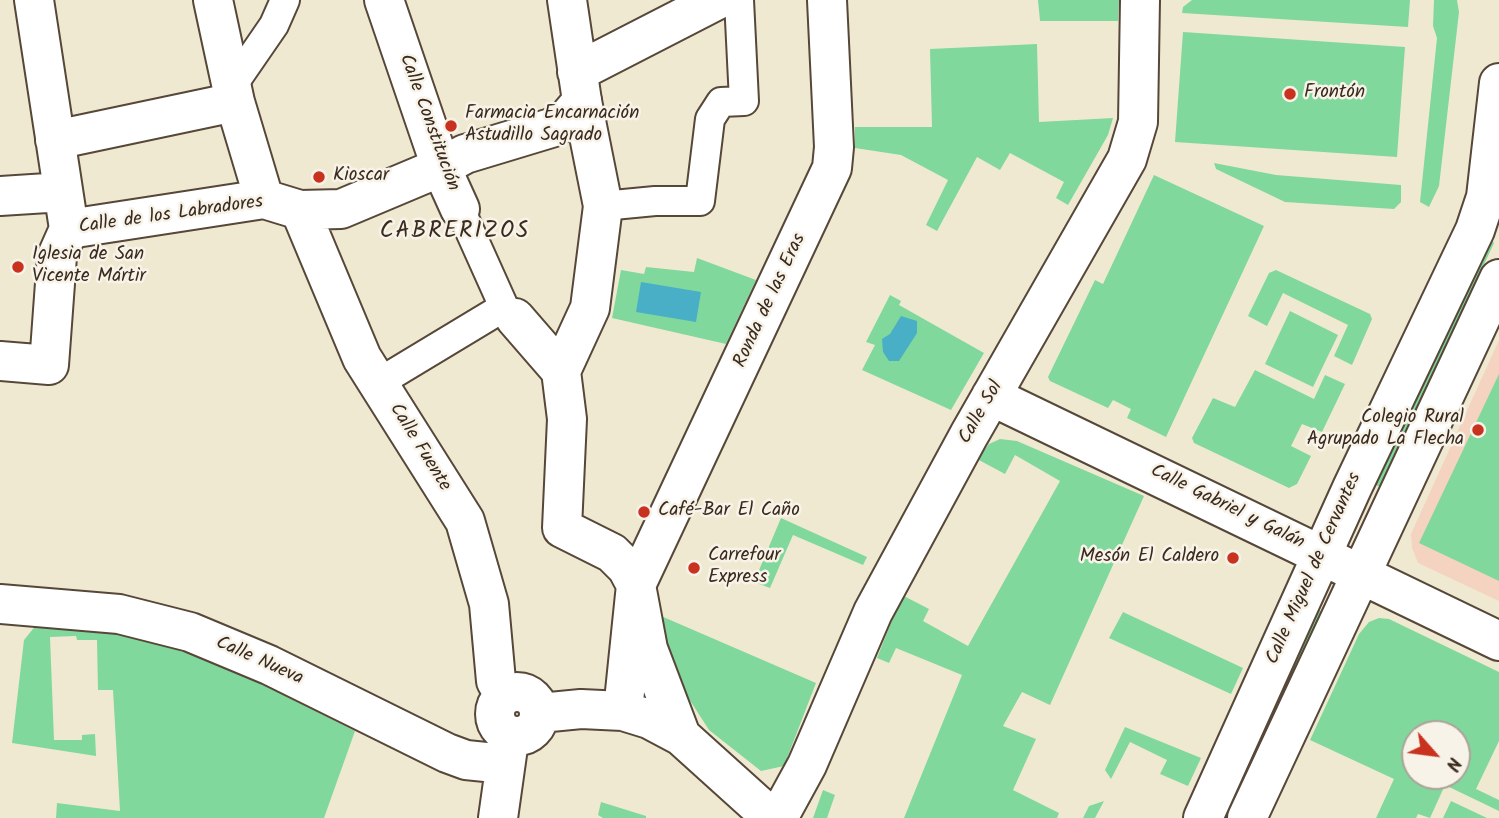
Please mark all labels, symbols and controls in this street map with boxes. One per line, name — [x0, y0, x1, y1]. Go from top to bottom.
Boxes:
street label: Calle Constitución — [393, 51, 463, 195]
place label: Frontón — [1304, 83, 1365, 105]
marker: Frontón — [1282, 86, 1298, 102]
place label: Farmacia Encarnación Astudillo Sagrado — [465, 104, 639, 148]
marker: Farmacia Encarnación Astudillo Sagrado — [443, 118, 459, 134]
place label: Kioscar — [333, 166, 389, 188]
marker: Kioscar — [311, 169, 327, 185]
street label: Calle de los Labradores — [77, 192, 265, 240]
district label: CABRERIZOS — [381, 219, 529, 247]
street label: Ronda de las Eras — [730, 230, 812, 372]
place label: Iglesia de San Vicente Mártir — [32, 245, 146, 289]
marker: Iglesia de San Vicente Mártir — [10, 259, 26, 275]
street label: Calle Sol — [955, 377, 1009, 449]
street label: Calle Fuente — [383, 400, 455, 496]
place label: Colegio Rural Agrupado La Flecha — [1307, 408, 1464, 452]
marker: Colegio Rural Agrupado La Flecha — [1470, 422, 1486, 438]
street label: Calle Gabriel y Galán — [1146, 461, 1308, 555]
street label: Calle Miguel de Cervantes — [1262, 470, 1368, 668]
place label: Café-Bar El Caño — [658, 501, 800, 523]
marker: Café-Bar El Caño — [636, 504, 652, 520]
place label: Carrefour Express — [708, 546, 781, 590]
place label: Mesón El Caldero — [1080, 547, 1219, 569]
marker: Mesón El Caldero — [1225, 550, 1241, 566]
marker: Carrefour Express — [686, 560, 702, 576]
street label: Calle Nueva — [212, 633, 306, 691]
north arrow — [1401, 720, 1471, 790]
text: N — [1437, 752, 1469, 776]

